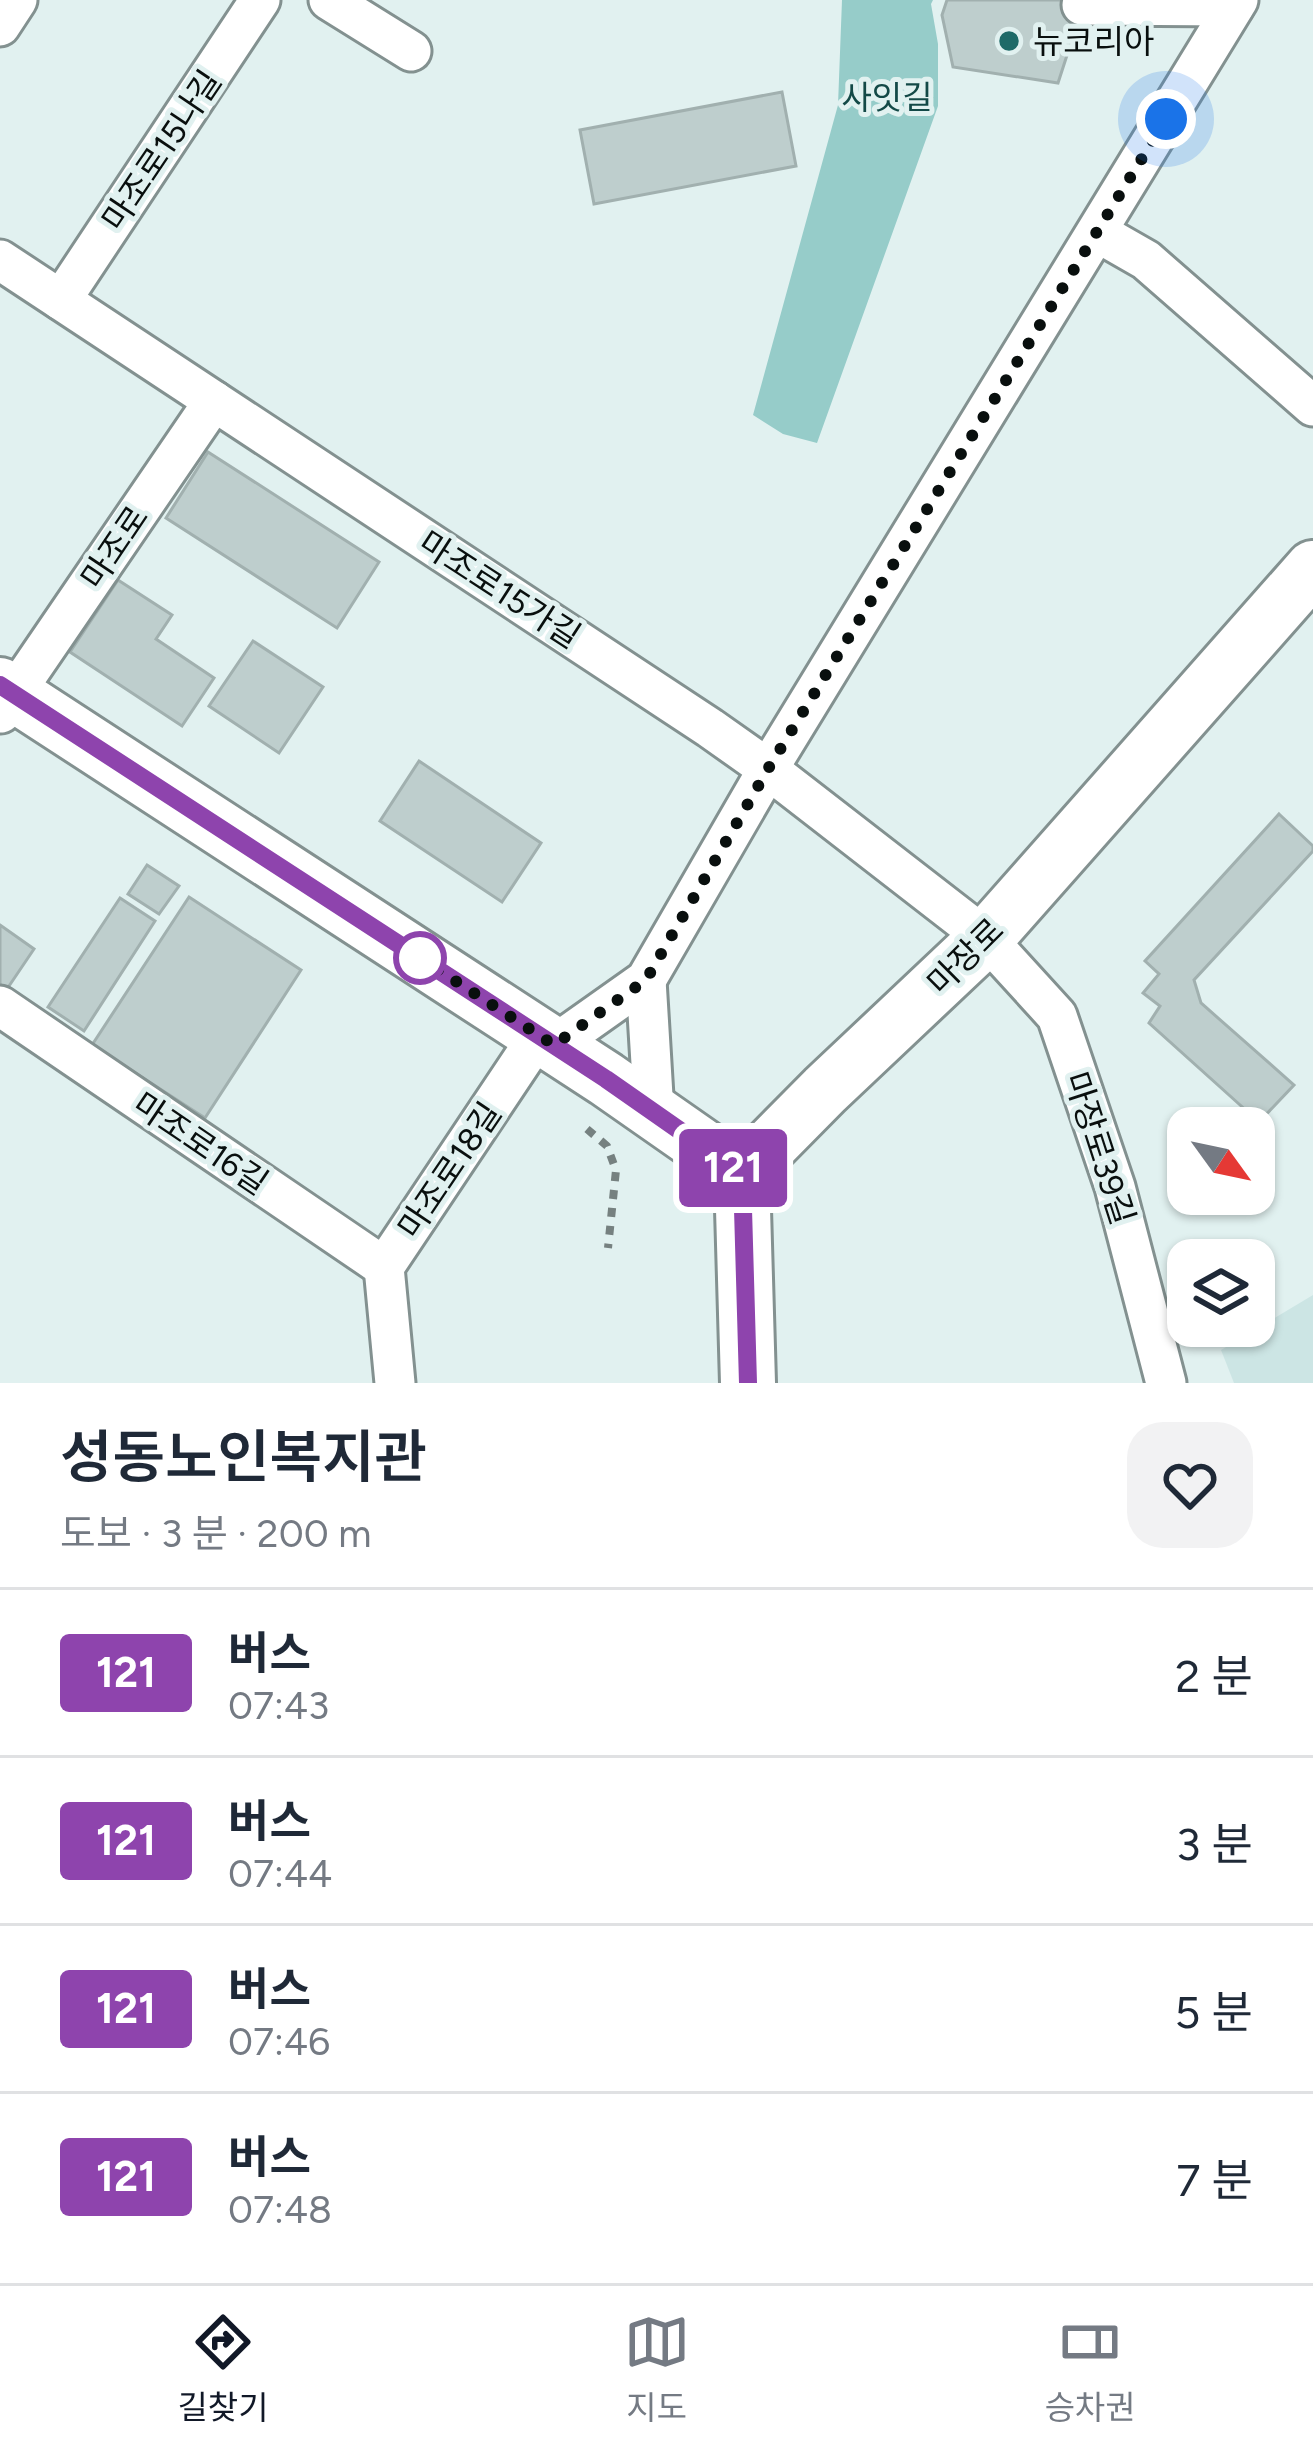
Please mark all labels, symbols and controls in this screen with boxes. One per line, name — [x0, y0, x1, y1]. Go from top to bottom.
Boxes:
place label: 뉴코리아 — [1033, 22, 1154, 61]
marker: 뉴코리아 — [996, 28, 1022, 54]
street label: 마조로15나길 — [94, 63, 229, 238]
park label: 사잇길 — [841, 78, 933, 117]
your location — [1136, 89, 1196, 149]
street label: 마조로 — [73, 499, 156, 596]
street label: 마조로15가길 — [412, 523, 588, 656]
street label: 마장로 — [919, 910, 1011, 1002]
unlabelled marker — [395, 933, 445, 983]
street label: 마장로39길 — [1057, 1067, 1142, 1229]
street label: 마조로16길 — [126, 1084, 275, 1203]
street label: 마조로18길 — [390, 1095, 509, 1246]
north arrow — [1167, 1107, 1275, 1215]
map controls — [1167, 1107, 1275, 1347]
line badge: 121 — [664, 1129, 802, 1207]
text: 121 — [703, 1142, 763, 1193]
button: layers — [1167, 1239, 1275, 1347]
button: heart — [1127, 1422, 1253, 1548]
text: 성동노인복지관 — [60, 1423, 427, 1491]
text: 도보 · 3 분 · 200 m — [60, 1510, 371, 1557]
text: 버스 — [228, 1626, 311, 1680]
text: 121 — [96, 1647, 156, 1698]
text: 2 분 — [1175, 1649, 1253, 1703]
text: 07:43 — [228, 1682, 329, 1729]
text: 버스 — [228, 1794, 311, 1848]
text: 121 — [96, 1815, 156, 1866]
text: 3 분 — [1176, 1817, 1253, 1871]
text: 07:44 — [228, 1850, 332, 1897]
text: 버스 — [228, 1962, 311, 2016]
text: 121 — [96, 1983, 156, 2034]
text: 5 분 — [1175, 1985, 1253, 2039]
text: 07:46 — [228, 2018, 330, 2065]
text: 버스 — [228, 2130, 311, 2184]
text: 121 — [96, 2151, 156, 2202]
text: 7 분 — [1176, 2153, 1253, 2207]
text: 07:48 — [228, 2186, 332, 2233]
tab: 길찾기 — [177, 2309, 269, 2429]
tab: 지도 — [624, 2309, 690, 2429]
tab: 승차권 — [1044, 2309, 1136, 2429]

